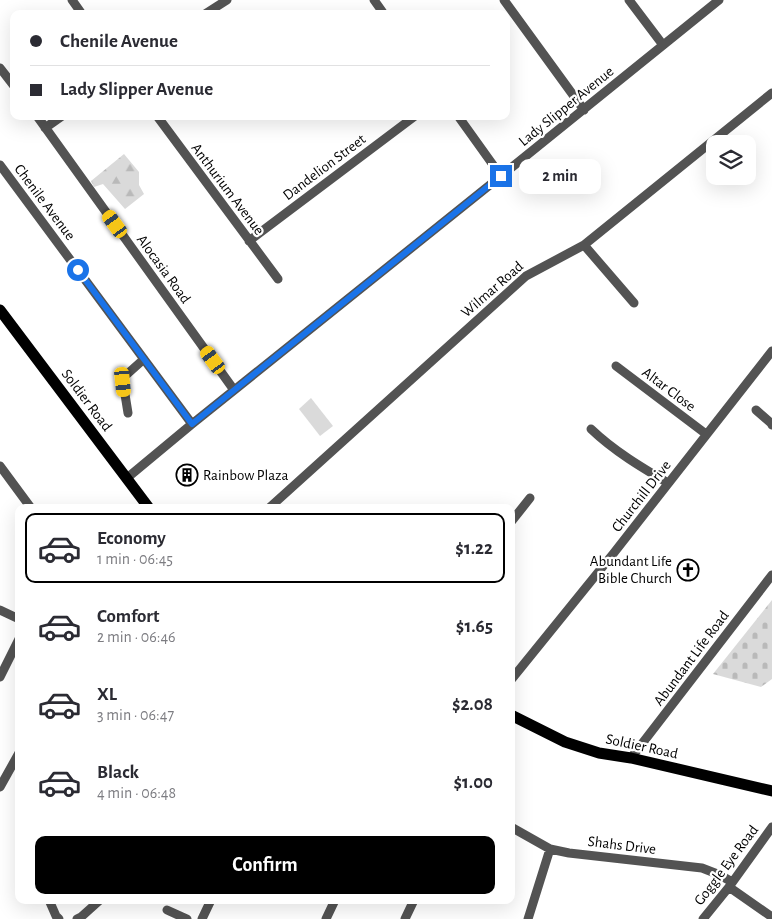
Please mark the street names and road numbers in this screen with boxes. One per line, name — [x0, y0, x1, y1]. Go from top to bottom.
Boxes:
street label: Lady Slipper Avenue — [516, 64, 617, 149]
street label: Dandelion Street — [280, 132, 369, 203]
street label: Anthurium Avenue — [188, 141, 267, 238]
street label: Chenile Avenue — [11, 162, 78, 243]
street label: Alocasia Road — [134, 232, 194, 307]
street label: Wilmar Road — [458, 258, 526, 320]
street label: Altar Close — [639, 365, 698, 414]
street label: Soldier Road — [59, 367, 115, 434]
street label: Churchill Drive — [609, 458, 674, 535]
street label: Abundant Life Road — [651, 608, 732, 709]
street label: Soldier Road — [604, 732, 680, 761]
street label: Goggle Eye Road — [692, 822, 761, 908]
street label: Shahs Drive — [587, 834, 657, 857]

